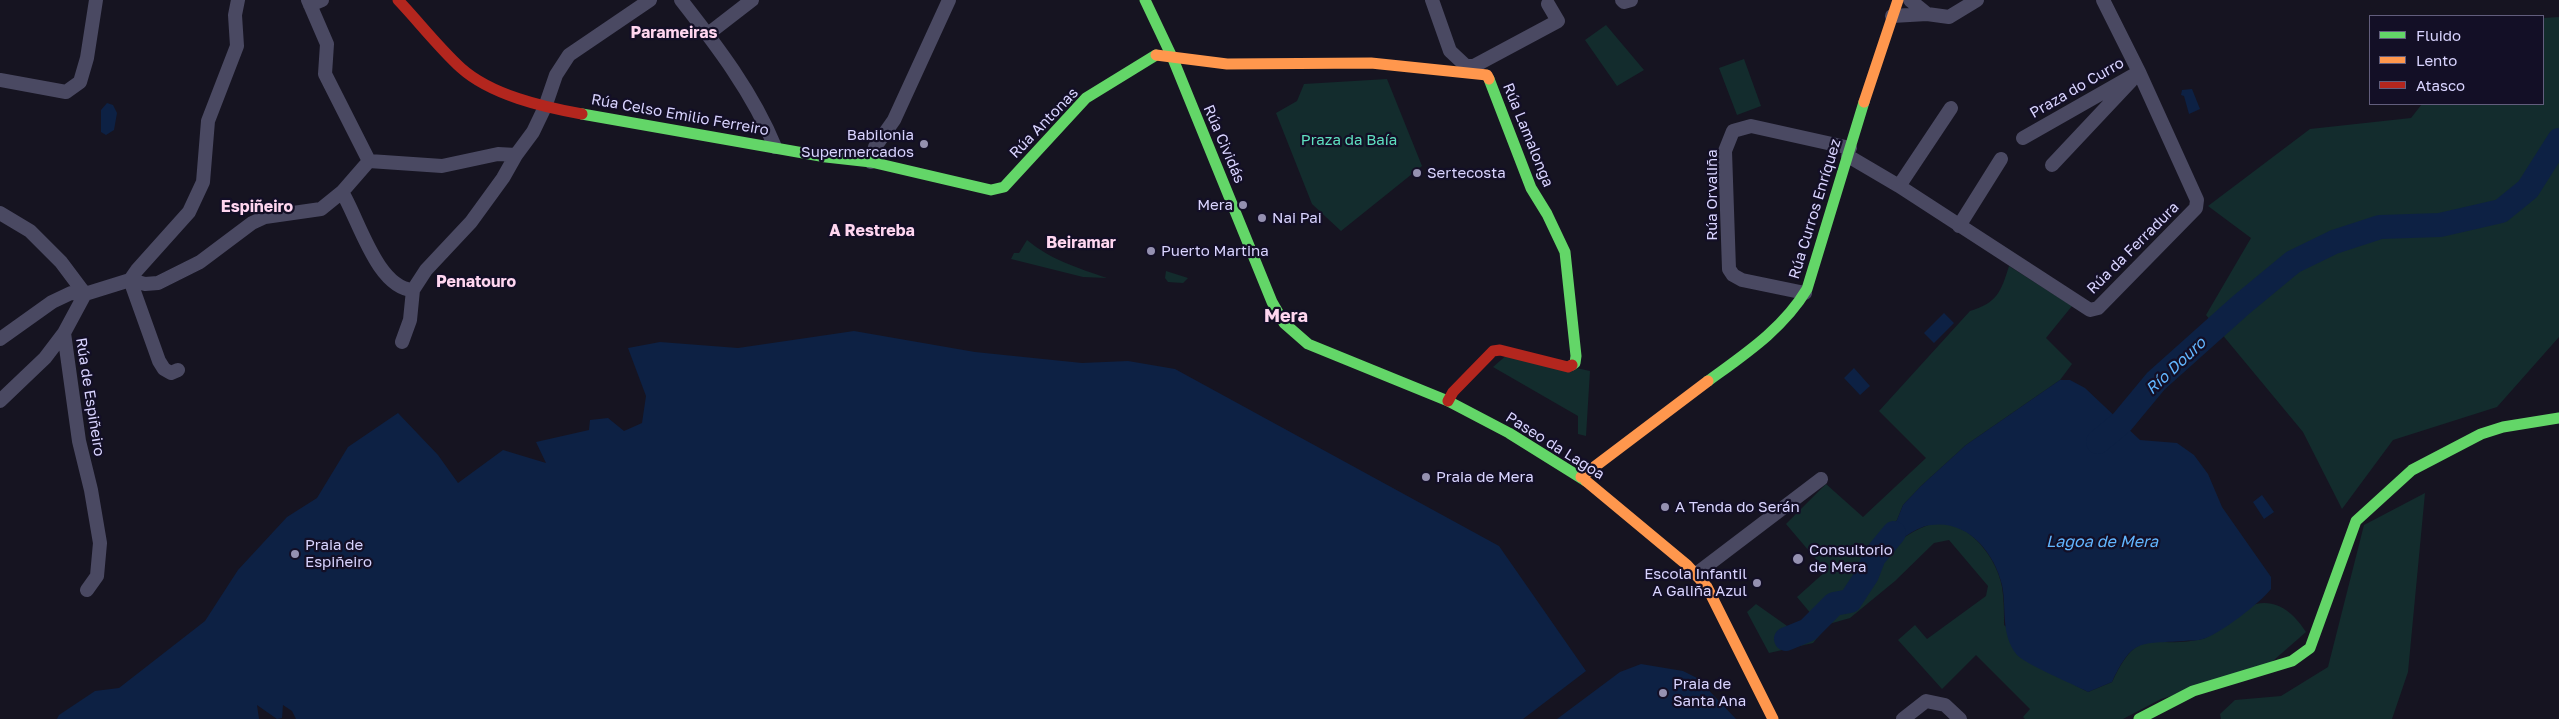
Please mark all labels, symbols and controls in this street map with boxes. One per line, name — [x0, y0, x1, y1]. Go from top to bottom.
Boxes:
legend — [2369, 15, 2544, 105]
district label: Parameiras — [630, 23, 718, 43]
text: Fluido — [2416, 26, 2461, 44]
text: Lento — [2416, 51, 2457, 69]
street label: Praza do Curro — [2027, 54, 2127, 122]
text: Atasco — [2416, 76, 2465, 94]
street label: Rúa Lamalonga — [1499, 80, 1557, 190]
street label: Rúa Antonas — [1006, 84, 1082, 162]
street label: Rúa Celso Emilio Ferreiro — [590, 91, 770, 139]
street label: Rúa Cividás — [1199, 102, 1249, 186]
place label: Babilonia Supermercados — [801, 126, 914, 161]
park label: Praza da Baía — [1301, 131, 1397, 149]
street label: Rúa Curros Enríquez — [1785, 137, 1845, 281]
marker: Babilonia Supermercados — [918, 138, 930, 150]
street label: Rúa Orvaliña — [1703, 149, 1721, 241]
place label: Sertecosta — [1427, 164, 1506, 182]
marker: Sertecosta — [1411, 167, 1423, 179]
place label: Mera — [1197, 196, 1233, 214]
district label: Espiñeiro — [221, 197, 293, 217]
street label: Rúa da Ferradura — [2083, 198, 2183, 298]
marker: Mera — [1237, 199, 1249, 211]
place label: Nai Pai — [1272, 209, 1322, 227]
marker: Nai Pai — [1256, 212, 1268, 224]
district label: A Restreba — [829, 221, 915, 241]
district label: Beiramar — [1046, 233, 1116, 253]
place label: Puerto Martina — [1161, 242, 1269, 260]
marker: Puerto Martina — [1145, 245, 1157, 257]
district label: Penatouro — [436, 272, 516, 292]
district label: Mera — [1264, 305, 1308, 327]
water label: Río Douro — [2142, 333, 2210, 399]
street label: Rúa de Espiñeiro — [72, 336, 108, 458]
street label: Paseo da Lagoa — [1502, 408, 1608, 484]
place label: Praia de Mera — [1436, 468, 1534, 486]
marker: Praia de Mera — [1420, 471, 1432, 483]
place label: A Tenda do Serán — [1675, 498, 1800, 516]
marker: A Tenda do Serán — [1659, 501, 1671, 513]
water label: Lagoa de Mera — [2046, 532, 2158, 552]
place label: Praia de Espiñeiro — [305, 536, 372, 571]
place label: Consultorio de Mera — [1809, 541, 1893, 576]
marker: Praia de Espiñeiro — [289, 548, 301, 560]
marker: Consultorio de Mera — [1791, 552, 1805, 566]
place label: Escola Infantil A Galiña Azul — [1644, 565, 1747, 600]
marker: Escola Infantil A Galiña Azul — [1751, 577, 1763, 589]
place label: Praia de Santa Ana — [1673, 675, 1746, 710]
marker: Praia de Santa Ana — [1657, 687, 1669, 699]

